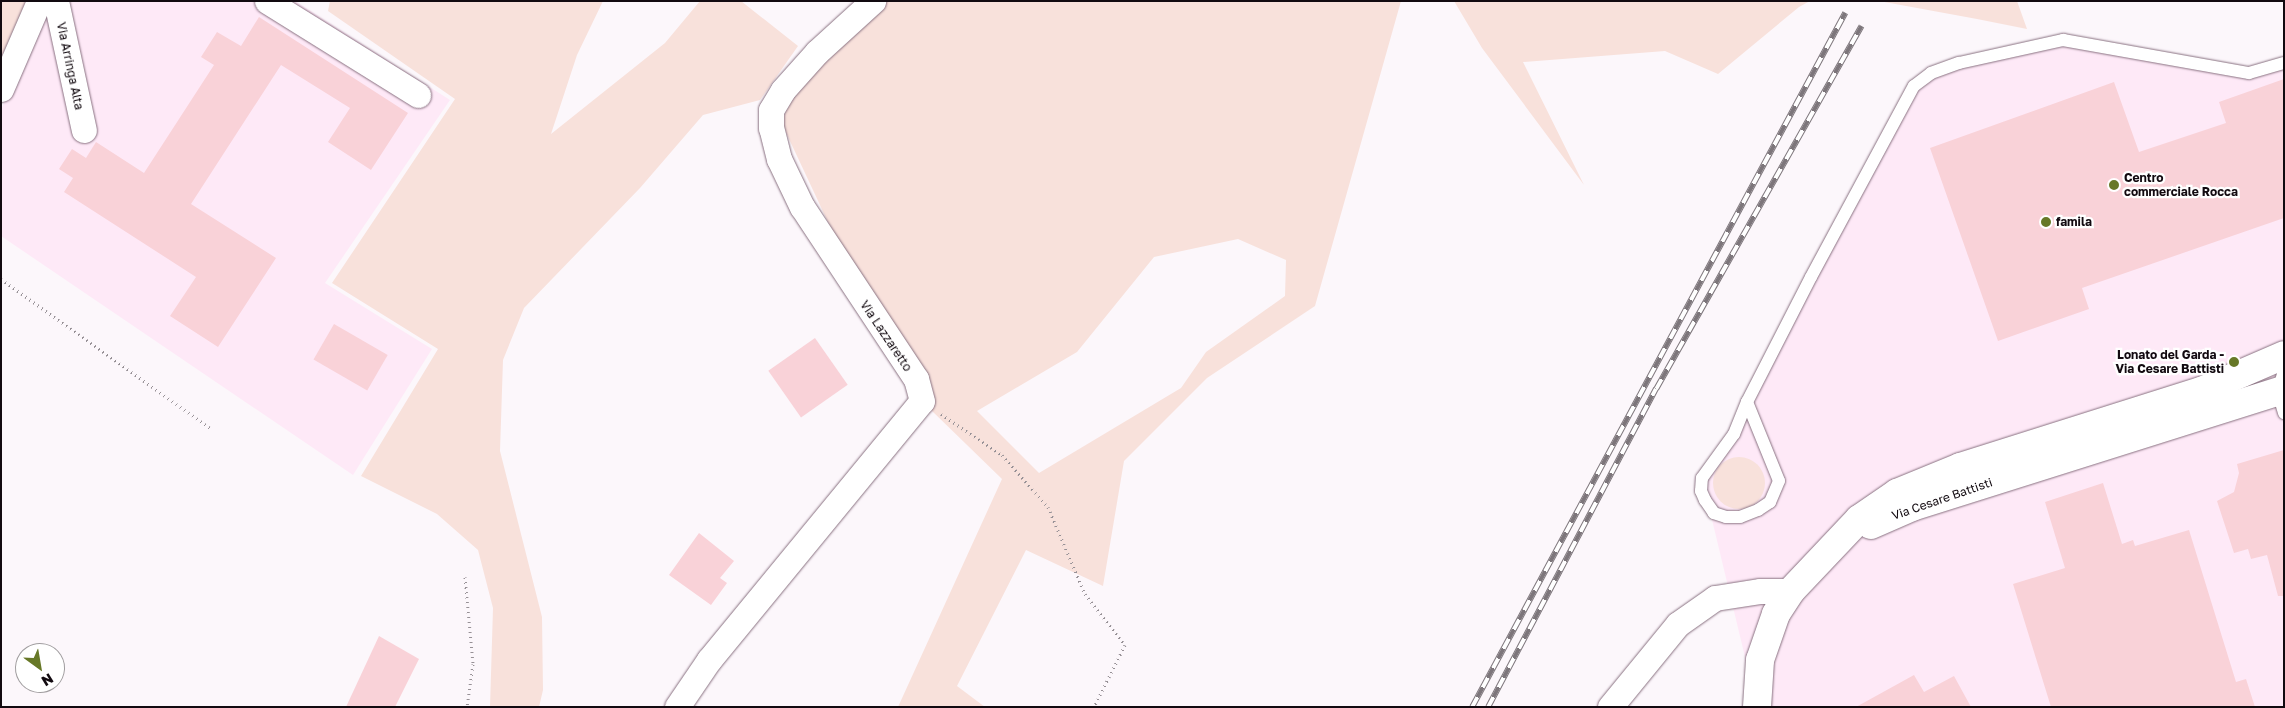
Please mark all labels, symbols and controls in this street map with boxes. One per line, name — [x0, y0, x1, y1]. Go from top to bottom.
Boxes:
street label: Via Arringa Alta — [54, 21, 86, 111]
place label: Centro commerciale Rocca — [2124, 171, 2238, 199]
marker: Centro commerciale Rocca — [2108, 179, 2120, 191]
place label: famila — [2056, 215, 2092, 229]
marker: famila — [2040, 216, 2052, 228]
street label: Via Lazzaretto — [857, 298, 915, 374]
place label: Lonato del Garda - Via Cesare Battisti — [2115, 348, 2224, 376]
marker: Lonato del Garda - Via Cesare Battisti — [2228, 356, 2240, 368]
street label: Via Cesare Battisti — [1890, 475, 1994, 523]
north arrow — [15, 643, 65, 693]
text: N — [39, 670, 57, 690]

